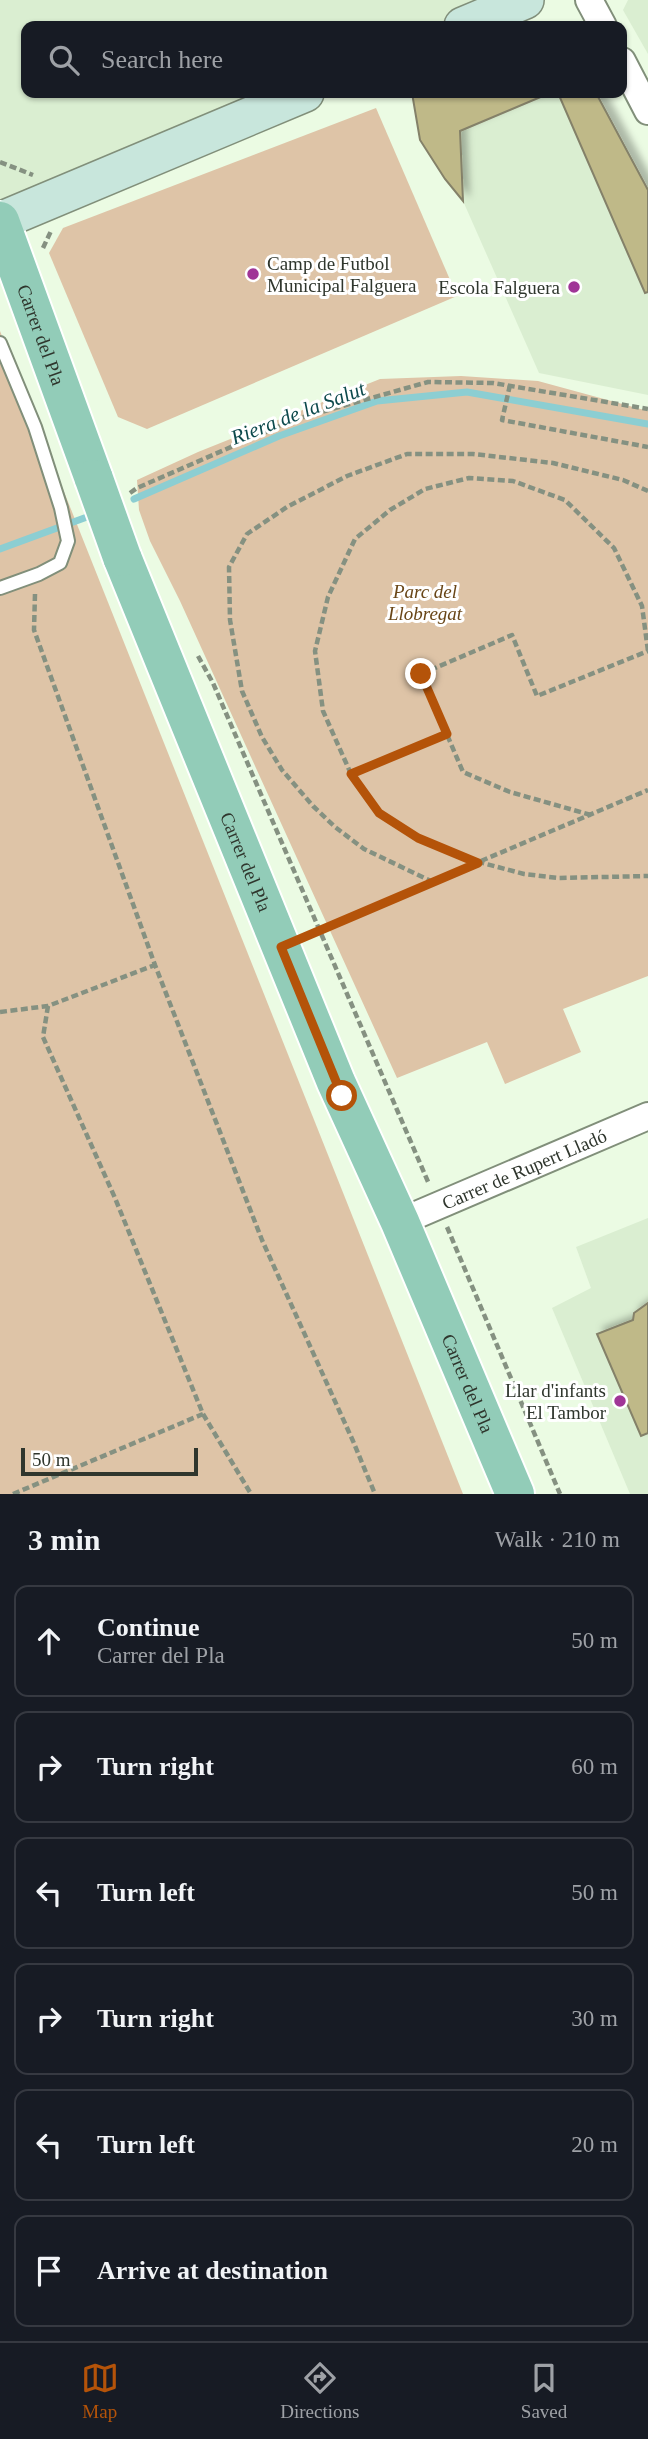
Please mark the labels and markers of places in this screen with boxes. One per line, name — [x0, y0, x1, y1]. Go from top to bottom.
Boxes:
place label: Camp de Futbol Municipal Falguera — [267, 253, 417, 296]
marker: Camp de Futbol Municipal Falguera — [245, 266, 261, 282]
place label: Escola Falguera — [438, 277, 561, 298]
marker: Escola Falguera — [566, 279, 582, 295]
place label: Llar d'infants El Tambor — [505, 1380, 607, 1423]
marker: Llar d'infants El Tambor — [612, 1393, 628, 1409]

